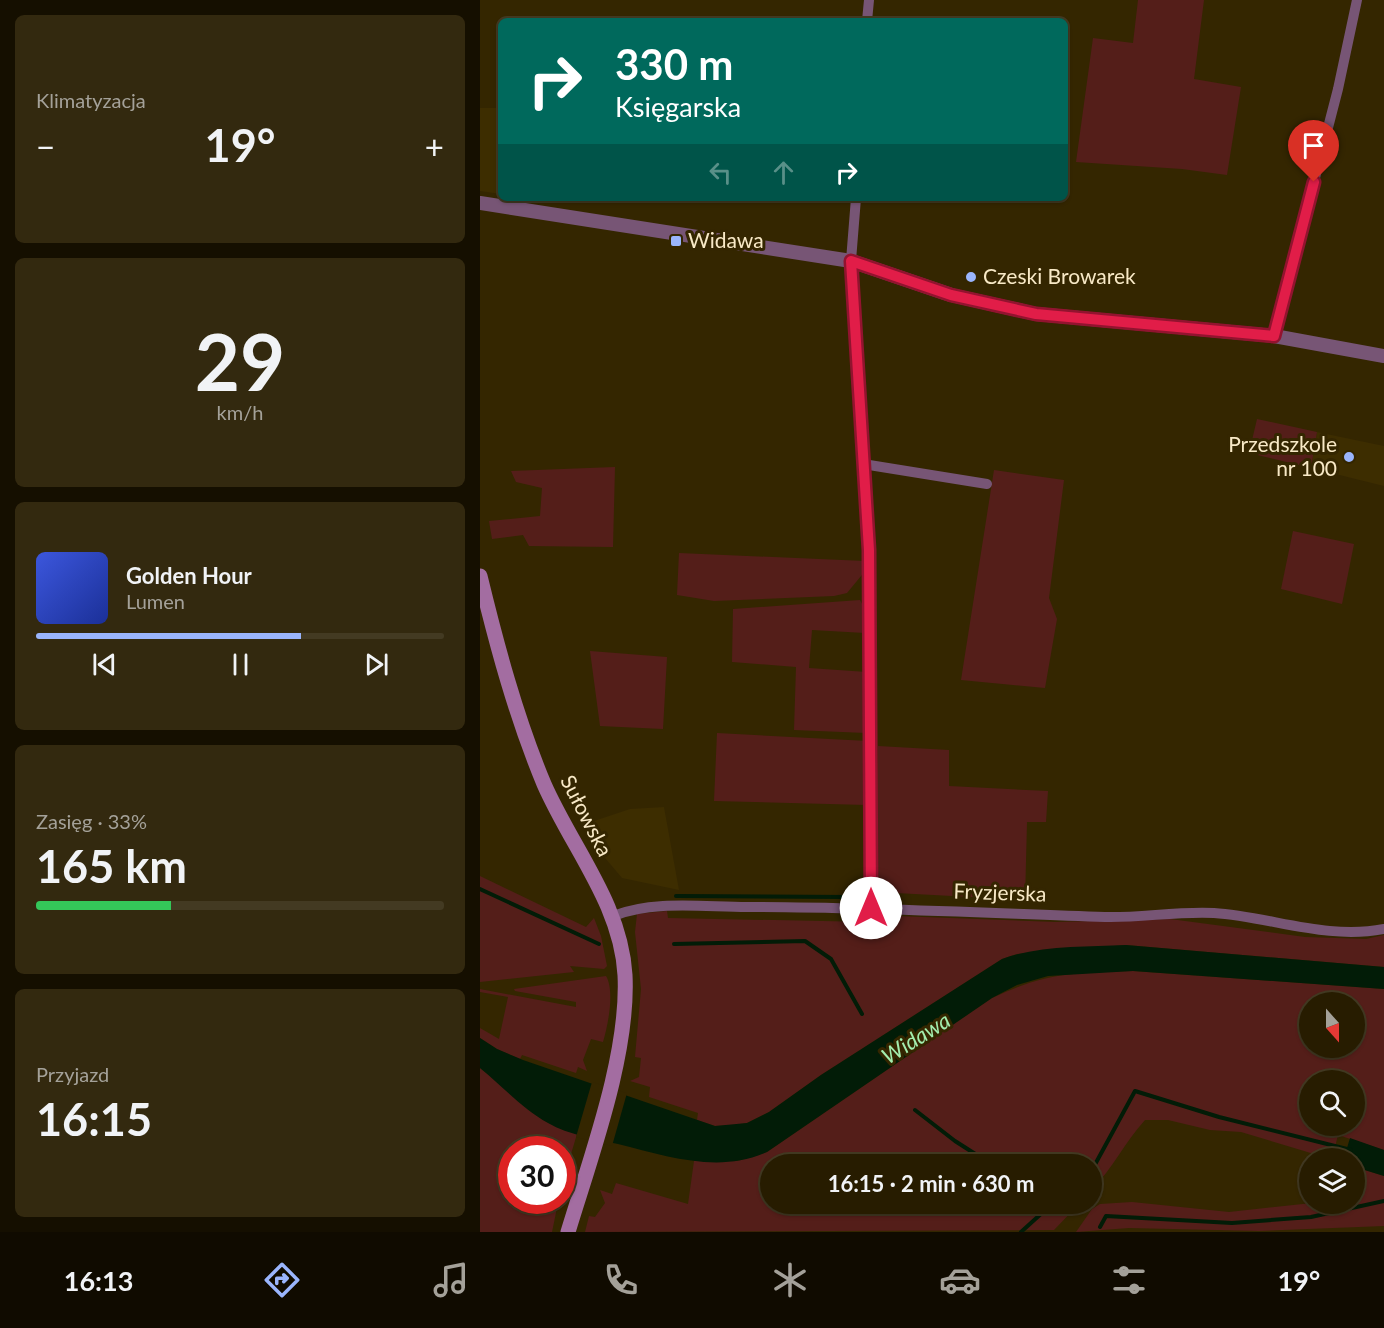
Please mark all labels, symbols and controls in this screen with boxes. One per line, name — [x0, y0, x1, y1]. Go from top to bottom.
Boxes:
text: 330 m — [615, 39, 733, 89]
icon: right — [516, 42, 594, 120]
text: Klimatyzacja — [36, 88, 146, 112]
text: Księgarska — [615, 90, 741, 123]
text: 19° — [205, 118, 275, 172]
pin — [1288, 120, 1339, 182]
text: − — [36, 126, 55, 166]
text: + — [425, 126, 444, 166]
icon: arrive — [1297, 129, 1330, 162]
icon: left — [704, 156, 737, 189]
icon: ahead — [767, 156, 800, 189]
icon: right — [830, 156, 863, 189]
place label: Widawa — [688, 227, 764, 252]
marker: Widawa — [669, 234, 683, 248]
place label: Czeski Browarek — [983, 263, 1136, 288]
marker: Czeski Browarek — [964, 270, 978, 284]
text: 29 — [195, 314, 285, 408]
text: km/h — [217, 400, 263, 424]
place label: Przedszkole nr 100 — [1228, 431, 1337, 480]
marker: Przedszkole nr 100 — [1342, 450, 1356, 464]
text: Golden Hour — [126, 562, 252, 589]
text: Lumen — [126, 589, 185, 613]
icon: previous — [88, 648, 121, 681]
icon: pause — [224, 648, 257, 681]
icon: next — [360, 648, 393, 681]
street label: Sułowska — [556, 771, 618, 860]
text: Zasięg · 33% — [36, 809, 147, 833]
text: 165 km — [36, 839, 187, 893]
position arrow — [839, 876, 903, 940]
street label: Fryzjerska — [953, 877, 1047, 906]
north arrow — [1299, 992, 1365, 1058]
map controls — [1299, 992, 1365, 1214]
water label: Widawa — [876, 1006, 955, 1069]
text: Przyjazd — [36, 1062, 109, 1086]
button: search — [1299, 1070, 1365, 1136]
text: 16:15 — [36, 1092, 152, 1146]
speed limit sign: 30 — [498, 1136, 576, 1214]
button: layers — [1299, 1148, 1365, 1214]
text: 16:15 · 2 min · 630 m — [828, 1170, 1034, 1197]
icon: directions — [261, 1259, 303, 1301]
icon: music — [430, 1259, 472, 1301]
icon: phone — [600, 1259, 642, 1301]
icon: climate — [769, 1259, 811, 1301]
icon: car — [939, 1259, 981, 1301]
icon: filters — [1108, 1259, 1150, 1301]
text: 16:13 — [64, 1264, 133, 1297]
text: 19° — [1278, 1264, 1320, 1297]

